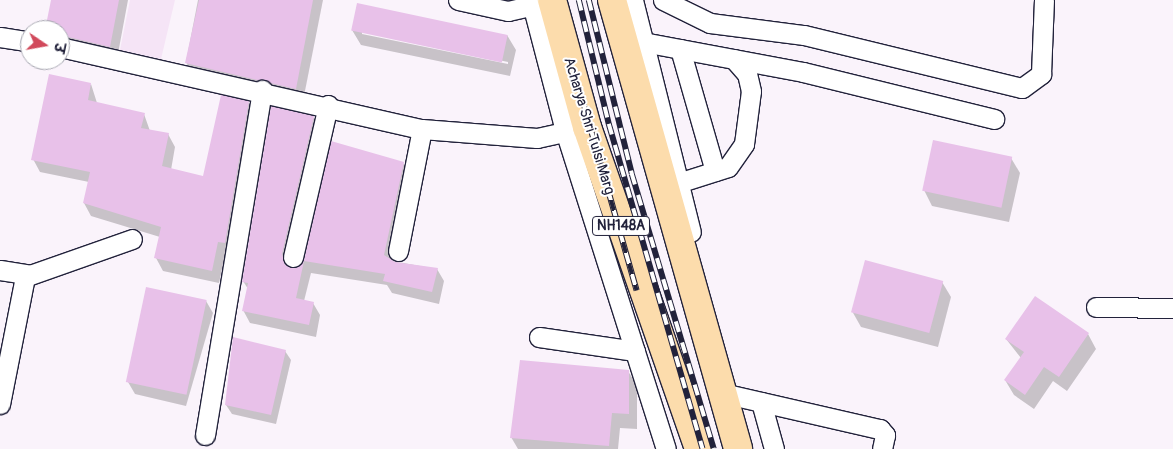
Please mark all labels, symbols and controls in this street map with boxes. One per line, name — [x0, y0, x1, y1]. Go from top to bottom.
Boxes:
north arrow — [20, 20, 70, 70]
text: उ — [50, 42, 68, 54]
street label: Acharya Shri Tulsi Marg — [560, 55, 618, 197]
road number: NH148A — [591, 215, 651, 238]

